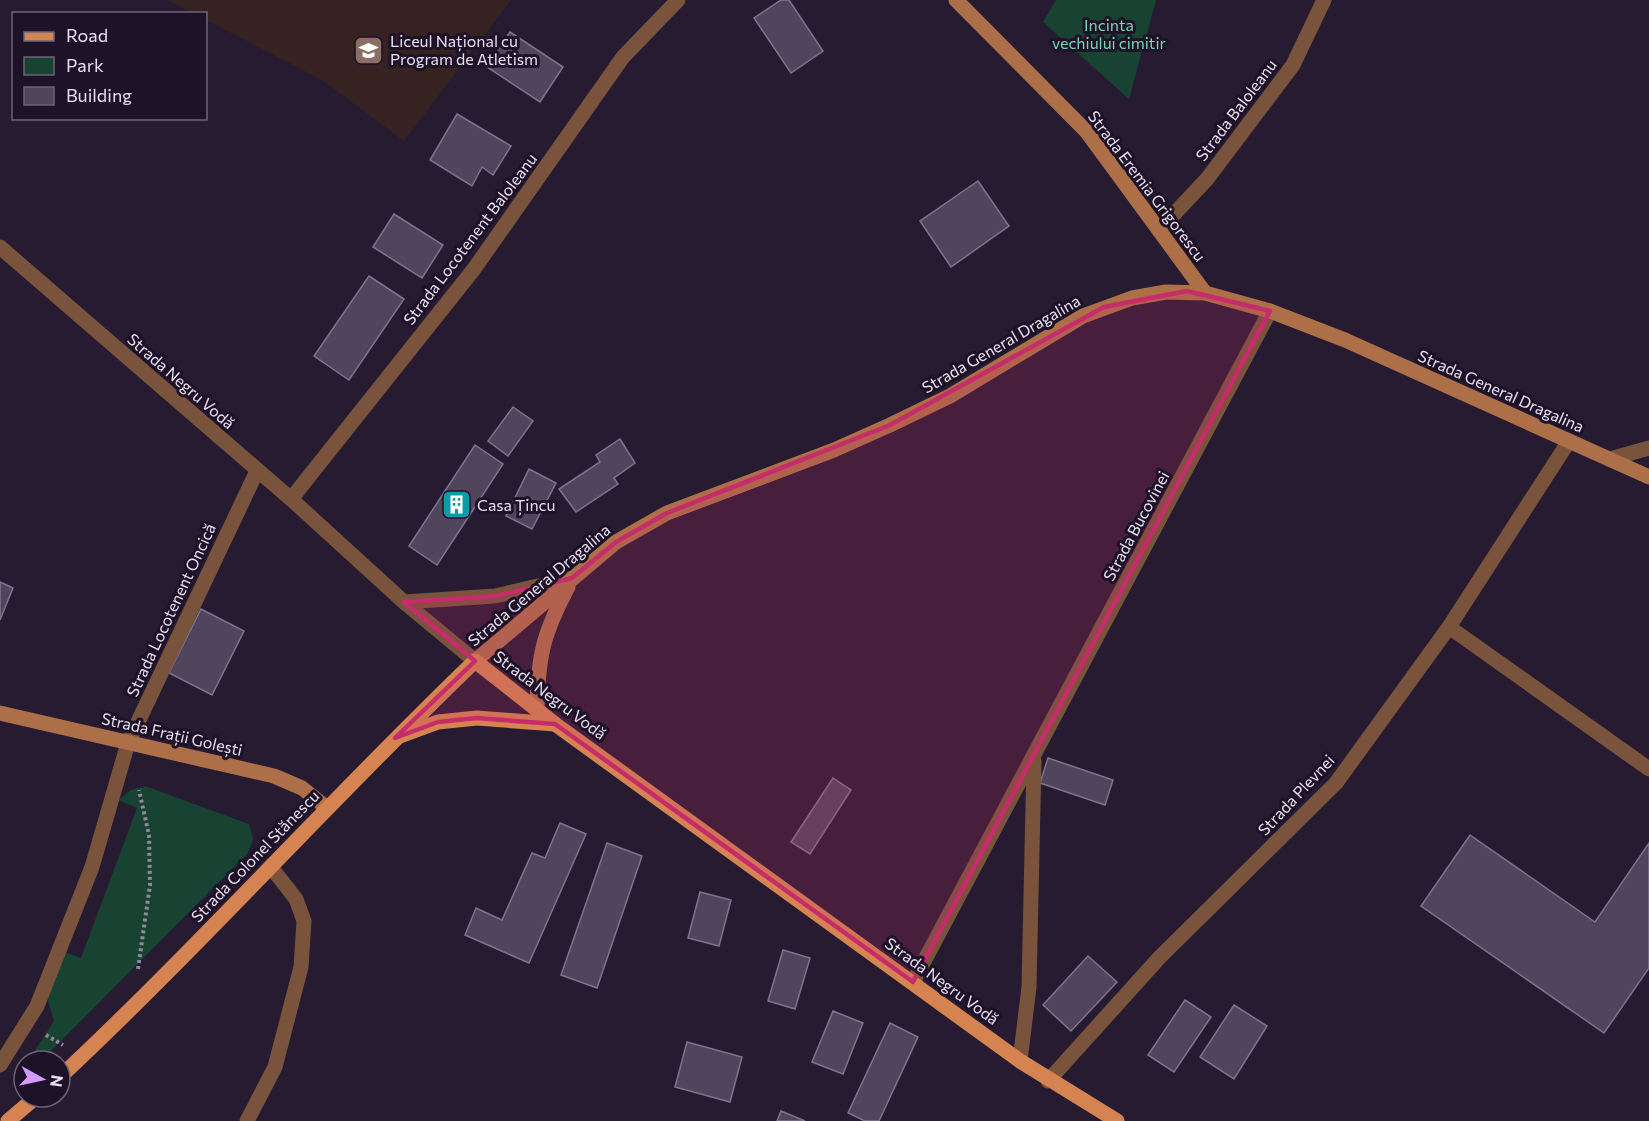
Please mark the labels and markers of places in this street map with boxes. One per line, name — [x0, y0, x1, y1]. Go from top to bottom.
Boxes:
place label: Liceul Național cu Program de Atletism — [390, 31, 538, 68]
school or university icon: Liceul Național cu Program de Atletism — [353, 34, 385, 66]
building icon: Casa Țincu — [440, 489, 472, 521]
place label: Casa Țincu — [477, 495, 555, 516]

